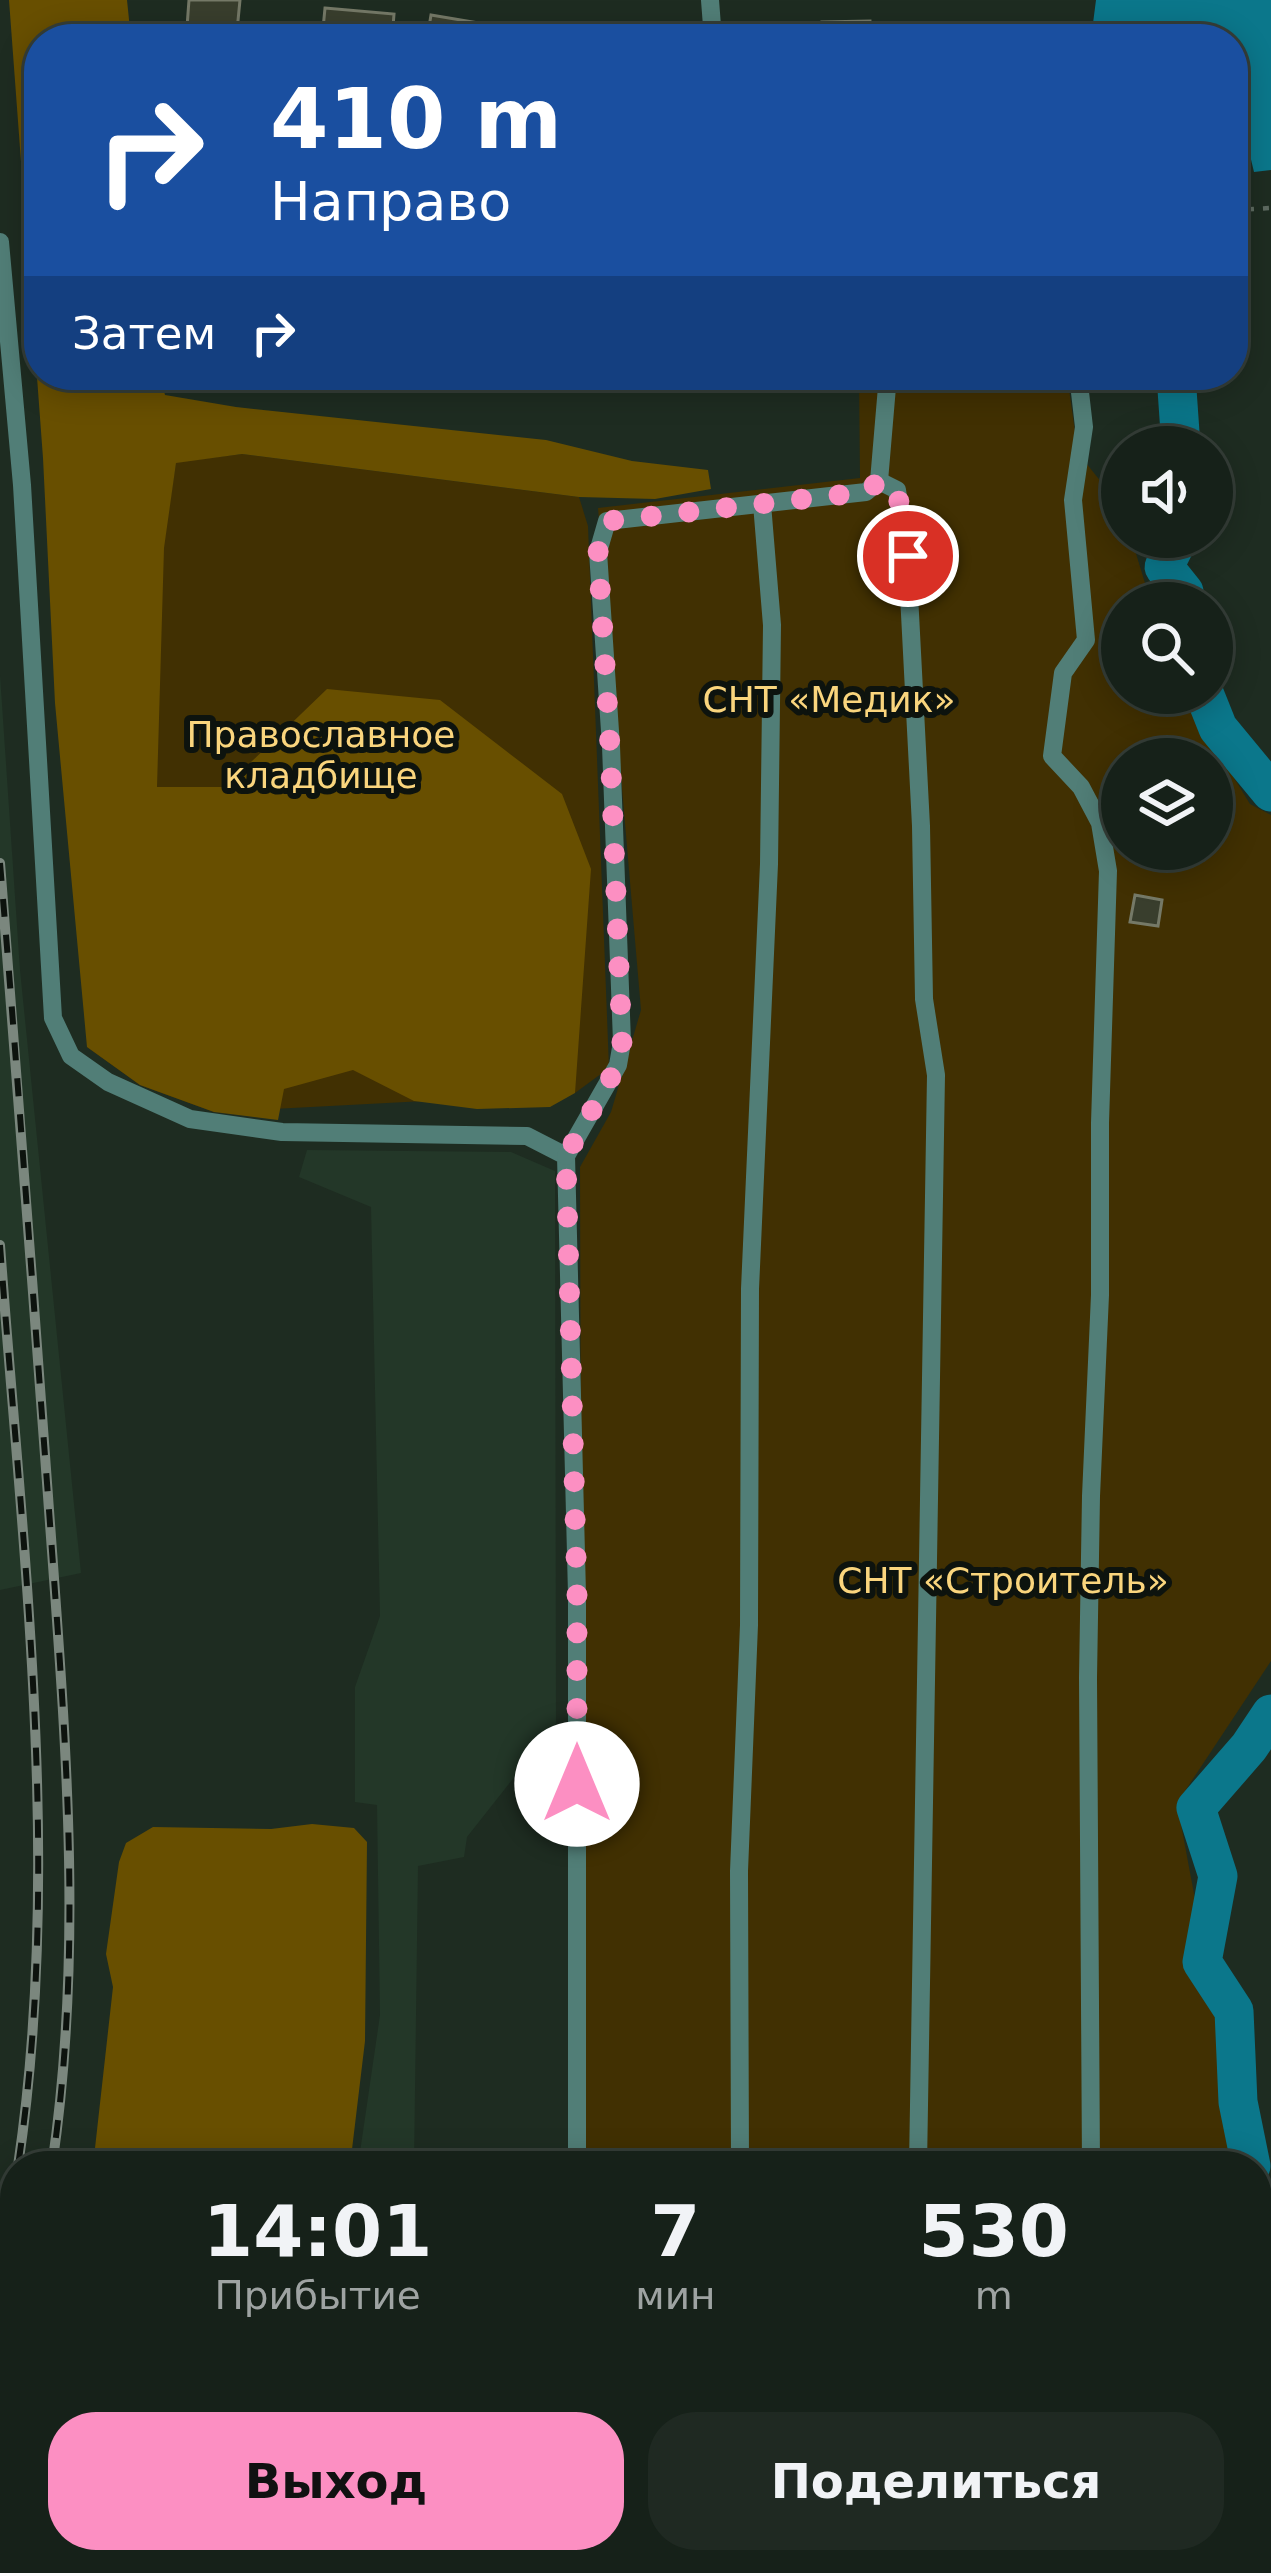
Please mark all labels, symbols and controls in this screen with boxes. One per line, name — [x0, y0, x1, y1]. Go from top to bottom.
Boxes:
text: 410 m — [270, 70, 562, 168]
icon: right — [72, 72, 228, 228]
text: Направо — [270, 170, 511, 233]
icon: right — [240, 300, 306, 366]
text: Затем — [72, 307, 216, 360]
map controls — [1101, 426, 1233, 870]
button: sound — [1101, 426, 1233, 558]
pin — [857, 505, 959, 607]
icon: arrive — [875, 523, 941, 589]
button: search — [1101, 582, 1233, 714]
park label: СНТ «Медик» — [703, 679, 955, 720]
park label: Православное кладбище — [186, 714, 456, 796]
button: layers — [1101, 738, 1233, 870]
park label: СНТ «Строитель» — [837, 1560, 1169, 1601]
position arrow — [514, 1721, 640, 1847]
text: 14:01 — [203, 2189, 432, 2273]
text: 7 — [650, 2189, 700, 2273]
text: 530 — [919, 2189, 1069, 2273]
text: Прибытие — [214, 2273, 421, 2318]
text: мин — [635, 2273, 716, 2318]
text: m — [975, 2273, 1013, 2318]
button: Выход — [48, 2412, 624, 2550]
button: Поделиться — [648, 2412, 1224, 2550]

